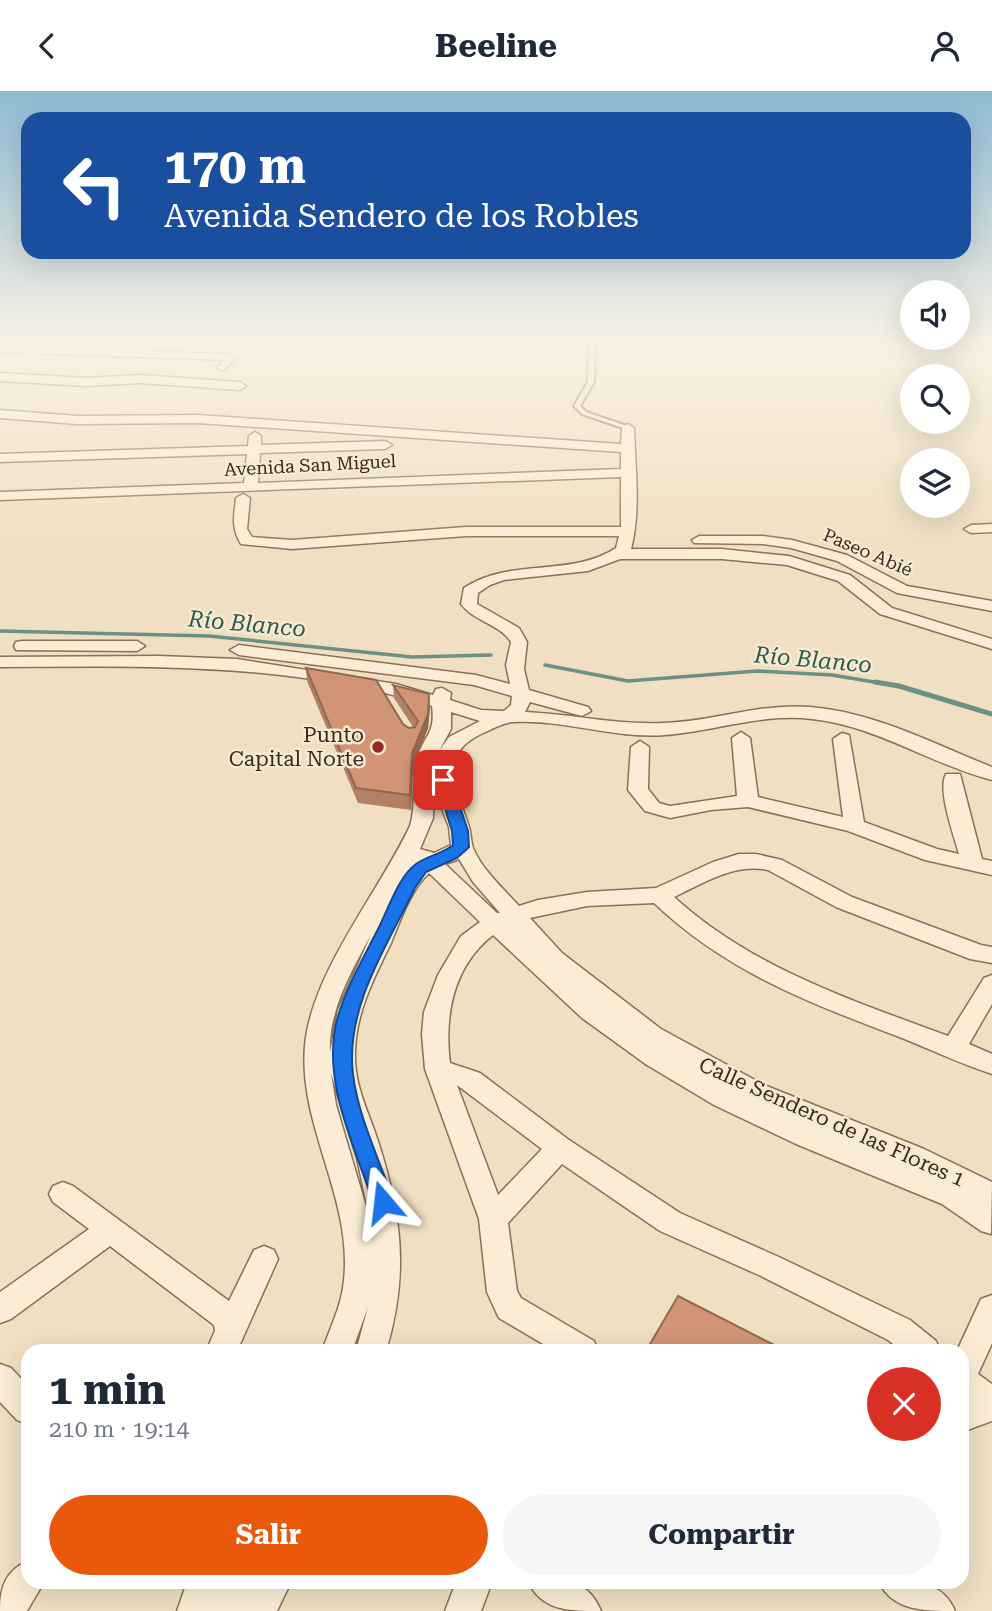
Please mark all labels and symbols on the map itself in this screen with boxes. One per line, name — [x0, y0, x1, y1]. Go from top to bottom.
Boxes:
street label: Avenida San Miguel — [224, 450, 397, 480]
street label: Paseo Abié — [820, 524, 916, 580]
water label: Río Blanco — [186, 605, 307, 643]
water label: Río Blanco — [752, 641, 873, 679]
place label: Punto Capital Norte — [229, 723, 364, 771]
marker: Punto Capital Norte — [370, 739, 386, 755]
pin — [413, 750, 473, 810]
street label: Calle Sendero de las Flores 1 — [695, 1052, 969, 1192]
position arrow — [346, 1165, 420, 1239]

